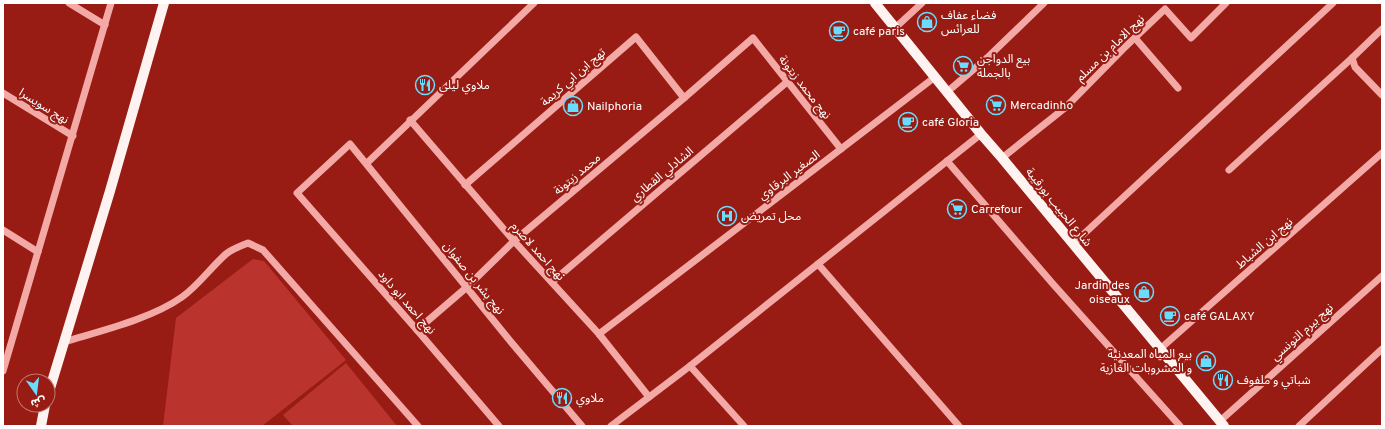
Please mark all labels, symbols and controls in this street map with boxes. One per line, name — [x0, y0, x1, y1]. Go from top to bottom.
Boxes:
place label: فضاء عفاف للعرائس — [941, 8, 996, 38]
shop icon: فضاء عفاف للعرائس — [916, 11, 938, 33]
street label: نهج الامام بن مسلم — [1073, 12, 1149, 86]
cafe icon: café paris — [828, 20, 850, 42]
place label: café paris — [853, 24, 905, 40]
street label: تهج ابن ابي كريمة — [538, 45, 610, 111]
street label: نهج محمد زيتونة — [774, 52, 834, 123]
place label: بيع الدواجن بالجملة — [977, 52, 1030, 82]
supermarket icon: بيع الدواجن بالجملة — [952, 55, 974, 77]
restaurant icon: ملاوي ليلى — [414, 74, 436, 96]
place label: ملاوي ليلى — [439, 78, 490, 95]
street label: نهج سويسرا — [15, 85, 71, 128]
supermarket icon: Mercadinho — [985, 94, 1007, 116]
shop icon: Nailphoria — [562, 95, 584, 117]
place label: Mercadinho — [1010, 98, 1073, 114]
place label: Nailphoria — [587, 99, 642, 115]
cafe icon: café Gloria — [897, 111, 919, 133]
place label: café Gloria — [922, 115, 979, 131]
street label: الشادلي القطاري — [628, 144, 698, 206]
street label: الصغير البرقاوي — [755, 147, 824, 205]
street label: محمد زيتونة — [551, 150, 605, 199]
street label: شارع الحبيب بورقيبة — [1021, 165, 1095, 250]
supermarket icon: Carrefour — [946, 198, 968, 220]
place label: Carrefour — [971, 202, 1023, 218]
hospital icon: محل تمريض — [716, 205, 738, 227]
place label: محل تمريض — [741, 209, 801, 225]
street label: نهج ابن الشباط — [1233, 214, 1297, 273]
street label: نهج احمد لاصرم — [507, 219, 568, 284]
street label: نهج بشر بن صفوان — [439, 239, 508, 318]
street label: نهج احمد ابو داود — [374, 267, 439, 338]
place label: Jardin des oiseaux — [1075, 278, 1130, 308]
shop icon: Jardin des oiseaux — [1133, 281, 1155, 303]
street label: نهج بيرم التونسي — [1268, 300, 1338, 366]
cafe icon: café GALAXY — [1159, 305, 1181, 327]
place label: café GALAXY — [1184, 309, 1255, 325]
place label: بيع المياه المعدنية و المشروبات الغازية — [1100, 347, 1192, 377]
shop icon: بيع المياه المعدنية و المشروبات الغازية — [1195, 350, 1217, 372]
restaurant icon: شباتي و ملفوف — [1212, 369, 1234, 391]
north arrow — [16, 373, 56, 413]
place label: شباتي و ملفوف — [1237, 373, 1311, 390]
restaurant icon: ملاوي — [551, 387, 573, 409]
place label: ملاوي — [576, 391, 604, 408]
text: ش — [29, 393, 47, 410]

